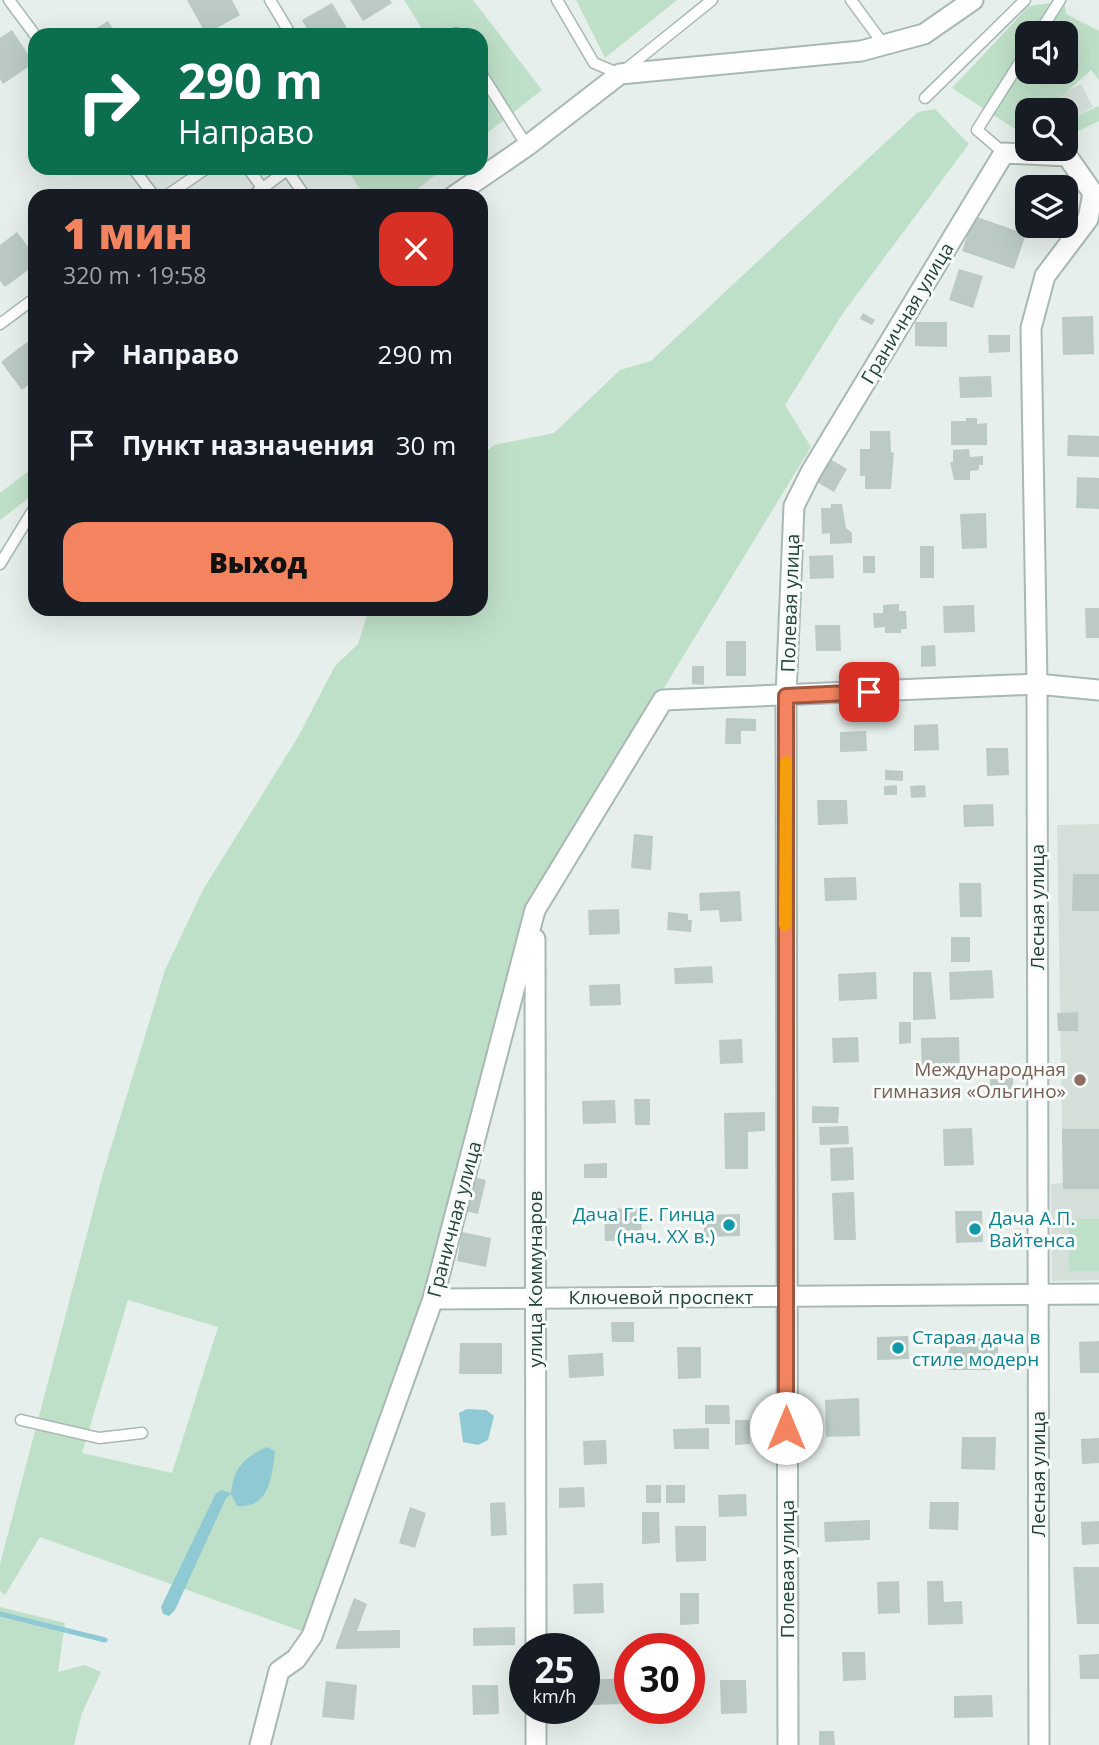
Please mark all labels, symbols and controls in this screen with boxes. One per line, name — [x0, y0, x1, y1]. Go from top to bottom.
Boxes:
map controls — [1015, 21, 1078, 238]
button: sound — [1015, 21, 1078, 84]
text: 290 m — [178, 47, 323, 113]
icon: right — [63, 56, 154, 147]
button: search — [1015, 98, 1078, 161]
text: Направо — [178, 110, 314, 153]
button: layers — [1015, 175, 1078, 238]
text: 1 мин — [63, 204, 193, 261]
button: close — [379, 212, 453, 286]
street label: Граничная улица — [854, 237, 960, 389]
text: 320 m · 19:58 — [63, 259, 206, 291]
icon: right — [63, 335, 101, 373]
text: Направо — [122, 336, 239, 372]
text: 290 m — [378, 336, 453, 372]
icon: arrive — [63, 426, 101, 464]
text: Пункт назначения — [122, 427, 375, 463]
text: 30 m — [396, 427, 456, 463]
button: Выход — [63, 522, 453, 602]
street label: Полевая улица — [775, 533, 805, 673]
pin — [839, 662, 899, 722]
icon: arrive — [850, 673, 888, 711]
street label: Лесная улица — [1024, 844, 1050, 970]
place label: Международная гимназия «Ольгино» — [873, 1056, 1066, 1104]
marker: Международная гимназия «Ольгино» — [1072, 1072, 1088, 1088]
street label: Граничная улица — [421, 1138, 487, 1300]
street label: улица Коммунаров — [522, 1191, 548, 1367]
place label: Дача Г.Е. Гинца (нач. XX в.) — [573, 1201, 715, 1249]
place label: Дача А.П. Вайтенса — [989, 1205, 1075, 1253]
marker: Дача Г.Е. Гинца (нач. XX в.) — [721, 1217, 737, 1233]
marker: Дача А.П. Вайтенса — [967, 1221, 983, 1237]
street label: Ключевой проспект — [569, 1284, 754, 1310]
place label: Старая дача в стиле модерн — [912, 1324, 1041, 1372]
marker: Старая дача в стиле модерн — [890, 1340, 906, 1356]
position arrow — [749, 1391, 823, 1465]
street label: Лесная улица — [1025, 1411, 1051, 1537]
street label: Полевая улица — [774, 1500, 800, 1638]
speed limit sign: 30 — [614, 1633, 705, 1724]
text: 25 — [534, 1646, 575, 1693]
text: km/h — [533, 1684, 576, 1708]

